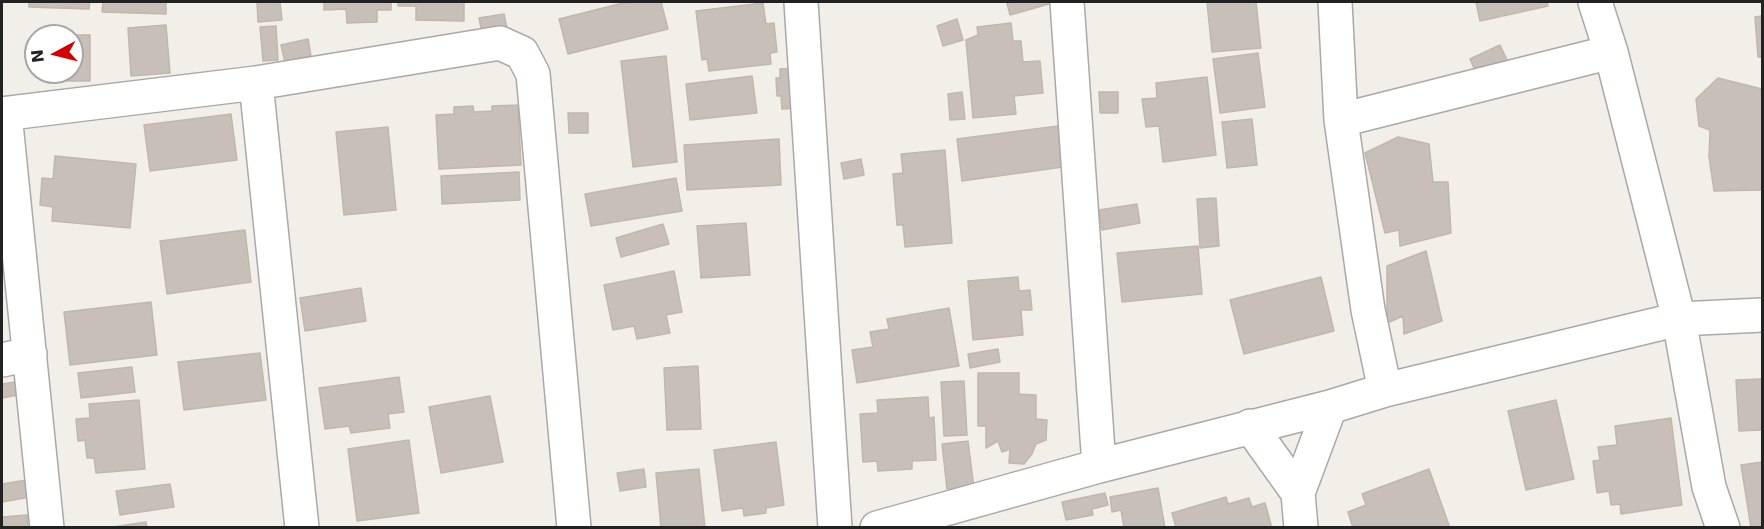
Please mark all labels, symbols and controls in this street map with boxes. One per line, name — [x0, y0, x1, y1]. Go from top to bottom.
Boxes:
north arrow — [24, 24, 84, 84]
text: N — [27, 48, 48, 64]

